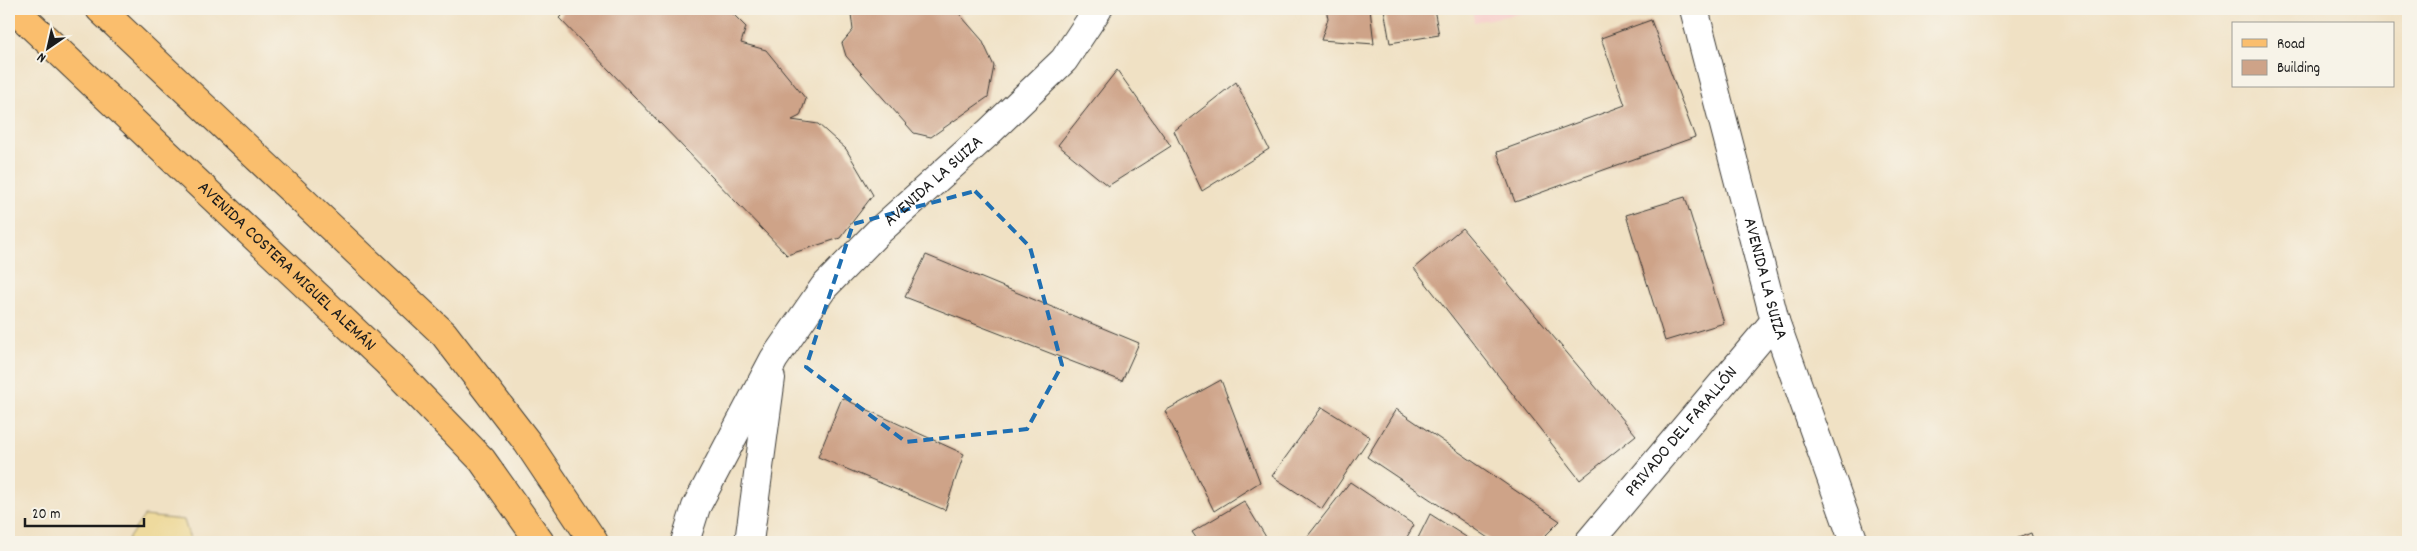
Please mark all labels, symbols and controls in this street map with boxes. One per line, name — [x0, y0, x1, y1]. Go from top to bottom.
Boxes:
north arrow — [22, 22, 72, 72]
legend — [2232, 22, 2394, 88]
text: Road — [2277, 34, 2305, 56]
text: N — [33, 47, 50, 67]
text: Building — [2277, 58, 2320, 80]
street label: AVENIDA LA SUIZA — [879, 130, 989, 233]
street label: AVENIDA COSTERA MIGUEL ALEMÁN — [192, 176, 381, 357]
street label: AVENIDA LA SUIZA — [1736, 215, 1793, 344]
street label: PRIVADO DEL FARALLÓN — [1619, 361, 1744, 503]
scale bar — [25, 496, 144, 528]
text: 20 m — [32, 504, 60, 526]

